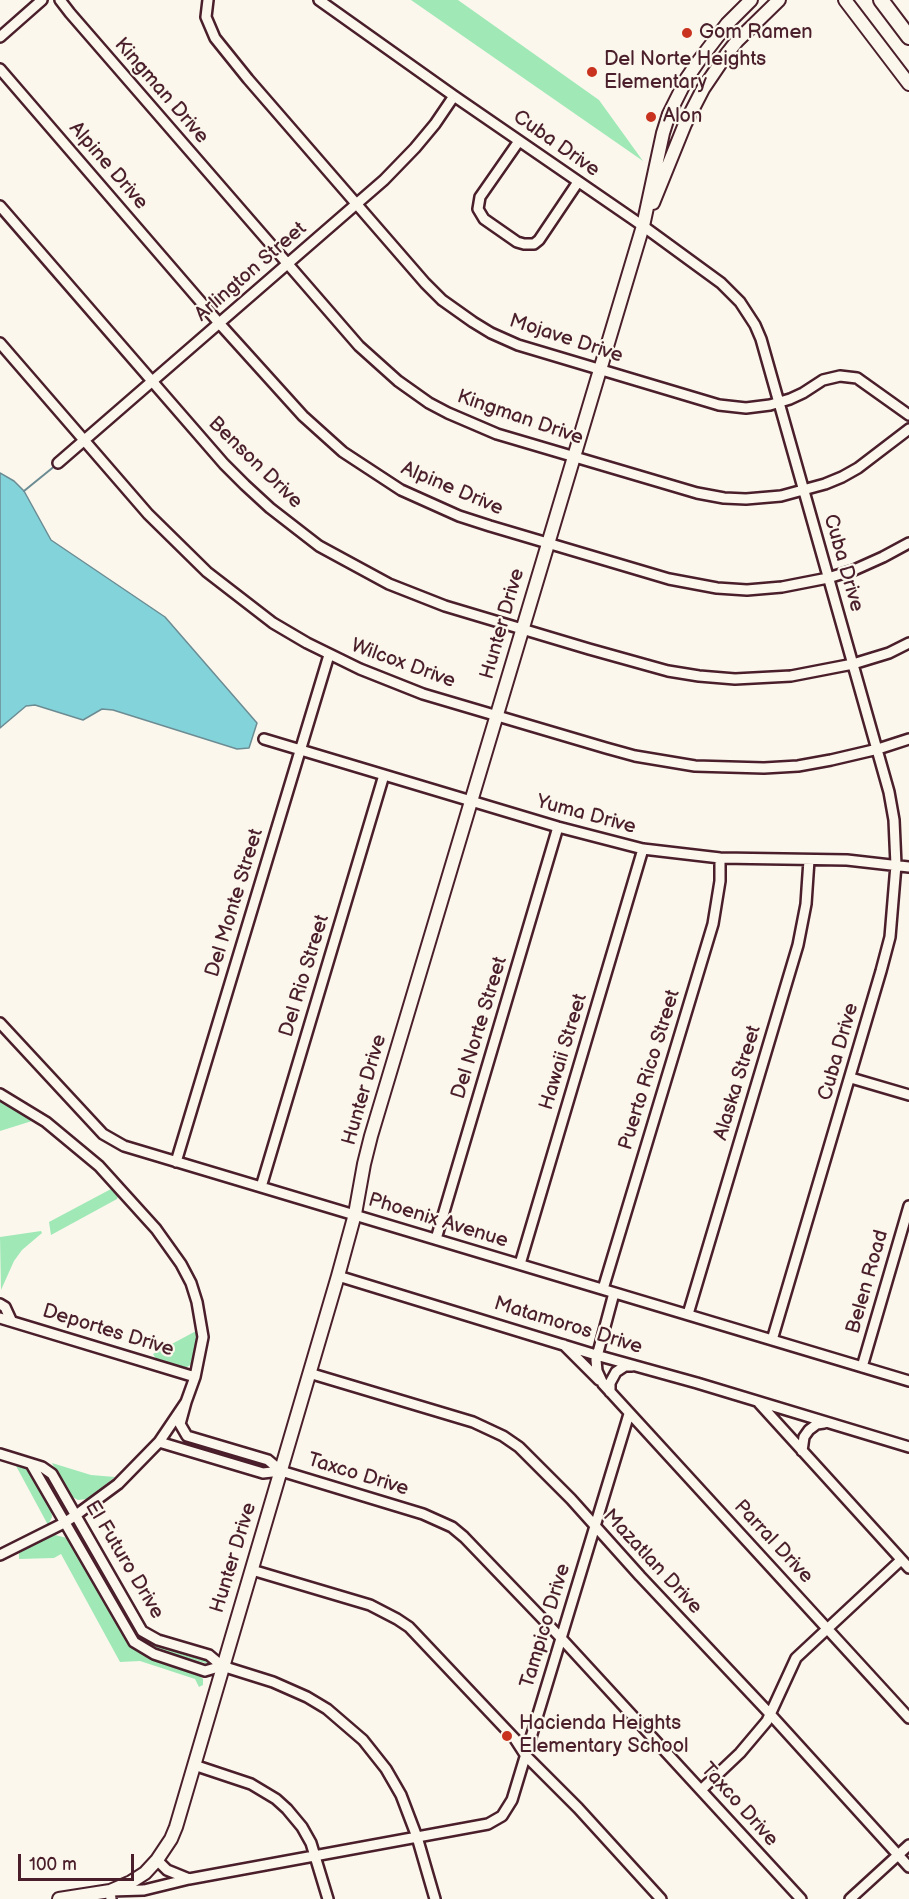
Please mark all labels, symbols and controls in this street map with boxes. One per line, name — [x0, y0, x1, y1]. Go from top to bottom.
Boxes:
place label: Gom Ramen — [699, 21, 813, 45]
marker: Gom Ramen — [680, 26, 694, 40]
street label: Kingman Drive — [109, 33, 213, 149]
place label: Del Norte Heights Elementary — [604, 48, 766, 95]
marker: Del Norte Heights Elementary — [585, 65, 599, 79]
street label: Cuba Drive — [508, 105, 604, 183]
place label: Alon — [663, 105, 702, 129]
marker: Alon — [644, 110, 658, 124]
street label: Alpine Drive — [63, 117, 153, 215]
street label: Arlington Street — [190, 217, 312, 327]
street label: Mojave Drive — [506, 309, 626, 369]
street label: Kingman Drive — [454, 385, 586, 451]
street label: Benson Drive — [203, 412, 307, 514]
street label: Alpine Drive — [397, 457, 507, 521]
street label: Cuba Drive — [818, 511, 868, 615]
street label: Hunter Drive — [476, 566, 530, 682]
street label: Wilcox Drive — [347, 634, 459, 694]
street label: Yuma Drive — [534, 790, 638, 840]
street label: Del Monte Street — [201, 826, 269, 980]
street label: Del Rio Street — [275, 912, 335, 1040]
street label: Del Norte Street — [447, 954, 513, 1102]
street label: Puerto Rico Street — [614, 987, 686, 1153]
street label: Hawaii Street — [535, 991, 593, 1113]
street label: Cuba Drive — [814, 1000, 864, 1104]
street label: Alaska Street — [709, 1023, 767, 1143]
street label: Hunter Drive — [338, 1032, 392, 1148]
street label: Phoenix Avenue — [365, 1188, 511, 1254]
street label: Belen Road — [842, 1227, 894, 1337]
street label: Matamoros Drive — [491, 1292, 645, 1360]
street label: Deportes Drive — [39, 1300, 177, 1362]
street label: Taxco Drive — [305, 1448, 411, 1502]
street label: Parral Drive — [728, 1495, 818, 1589]
street label: El Futuro Drive — [79, 1497, 169, 1623]
street label: Hunter Drive — [206, 1500, 262, 1616]
street label: Mazatlan Drive — [597, 1505, 707, 1619]
street label: Tampico Drive — [516, 1561, 576, 1691]
place label: Hacienda Heights Elementary School — [519, 1712, 689, 1759]
marker: Hacienda Heights Elementary School — [500, 1729, 514, 1743]
street label: Taxco Drive — [695, 1758, 783, 1852]
scale bar — [21, 1842, 136, 1880]
text: 100 m — [29, 1854, 77, 1875]

